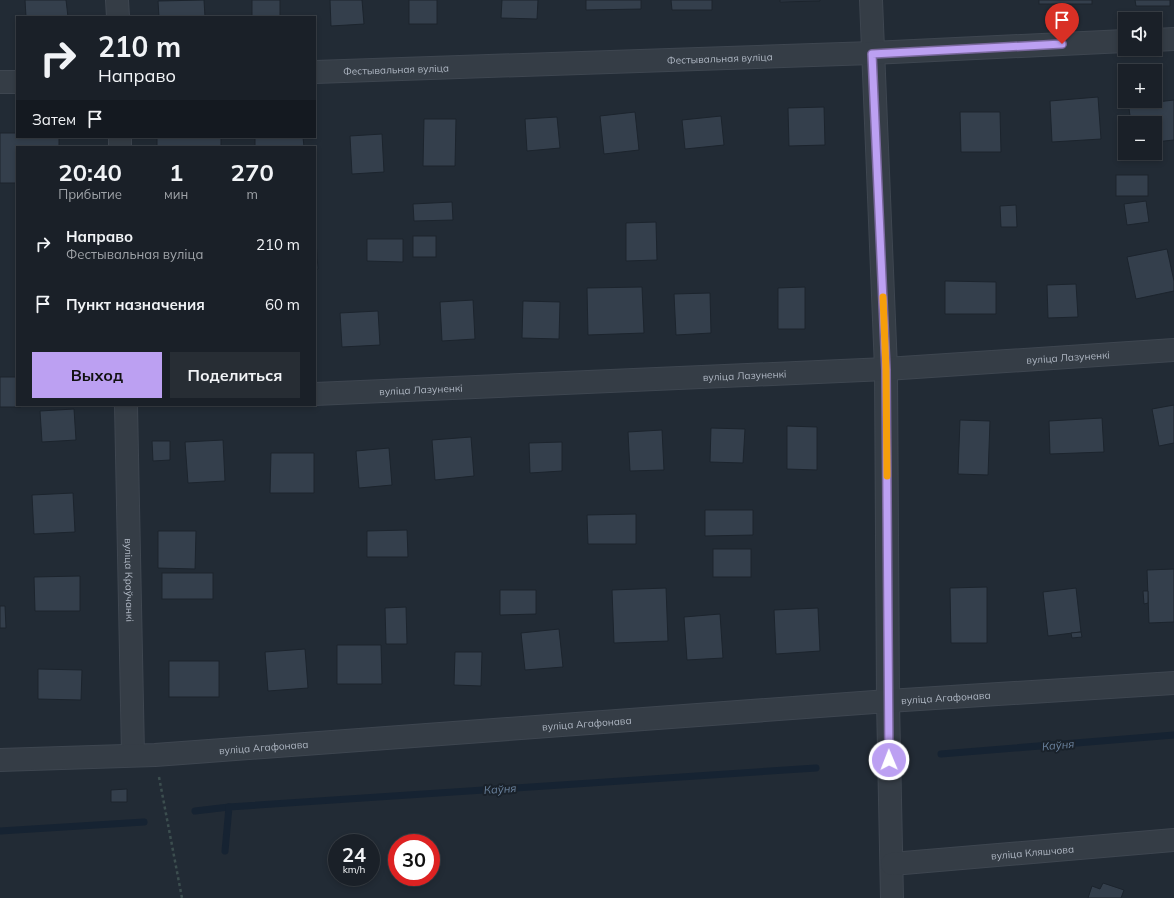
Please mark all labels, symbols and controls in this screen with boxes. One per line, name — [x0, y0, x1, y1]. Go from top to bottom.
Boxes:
pin — [1045, 3, 1079, 44]
icon: arrive — [1051, 9, 1073, 31]
map controls — [1118, 12, 1162, 160]
button: sound — [1118, 12, 1162, 56]
text: 210 m — [98, 29, 181, 64]
icon: right — [32, 32, 84, 84]
street label: Фестывальная вуліца — [667, 50, 773, 66]
street label: Фестывальная вуліца — [343, 61, 449, 78]
text: Направо — [98, 64, 176, 87]
button: + — [1118, 64, 1162, 108]
icon: arrive — [84, 108, 106, 130]
text: Затем — [32, 110, 76, 129]
button: − — [1118, 116, 1162, 160]
text: 20:40 — [58, 157, 122, 187]
text: 1 — [169, 157, 183, 187]
text: 270 — [231, 157, 274, 187]
text: Прибытие — [58, 186, 122, 202]
text: мин — [164, 186, 188, 202]
text: m — [246, 186, 258, 202]
text: Направо — [66, 227, 133, 246]
icon: right — [32, 233, 54, 255]
text: 210 m — [256, 235, 300, 254]
text: Фестывальная вуліца — [66, 246, 203, 262]
icon: arrive — [32, 293, 54, 315]
text: Пункт назначения — [66, 295, 205, 314]
text: 60 m — [265, 295, 300, 314]
street label: вуліца Лазуненкі — [1026, 348, 1110, 366]
button: Выход — [32, 352, 162, 398]
button: Поделиться — [170, 352, 300, 398]
street label: вуліца Лазуненкі — [703, 367, 787, 384]
street label: вуліца Лазуненкі — [379, 381, 463, 398]
street label: вуліца Краўчанкі — [122, 538, 137, 622]
street label: вуліца Агафонава — [901, 688, 991, 707]
street label: вуліца Агафонава — [542, 713, 632, 733]
street label: вуліца Агафонава — [218, 737, 309, 757]
water label: Каўня — [1041, 737, 1075, 753]
position arrow — [868, 739, 910, 781]
water label: Каўня — [483, 781, 517, 797]
speed limit sign: 30 — [388, 834, 440, 886]
text: 24 — [342, 842, 366, 867]
street label: вуліца Кляшчова — [990, 842, 1075, 862]
text: km/h — [343, 863, 365, 876]

